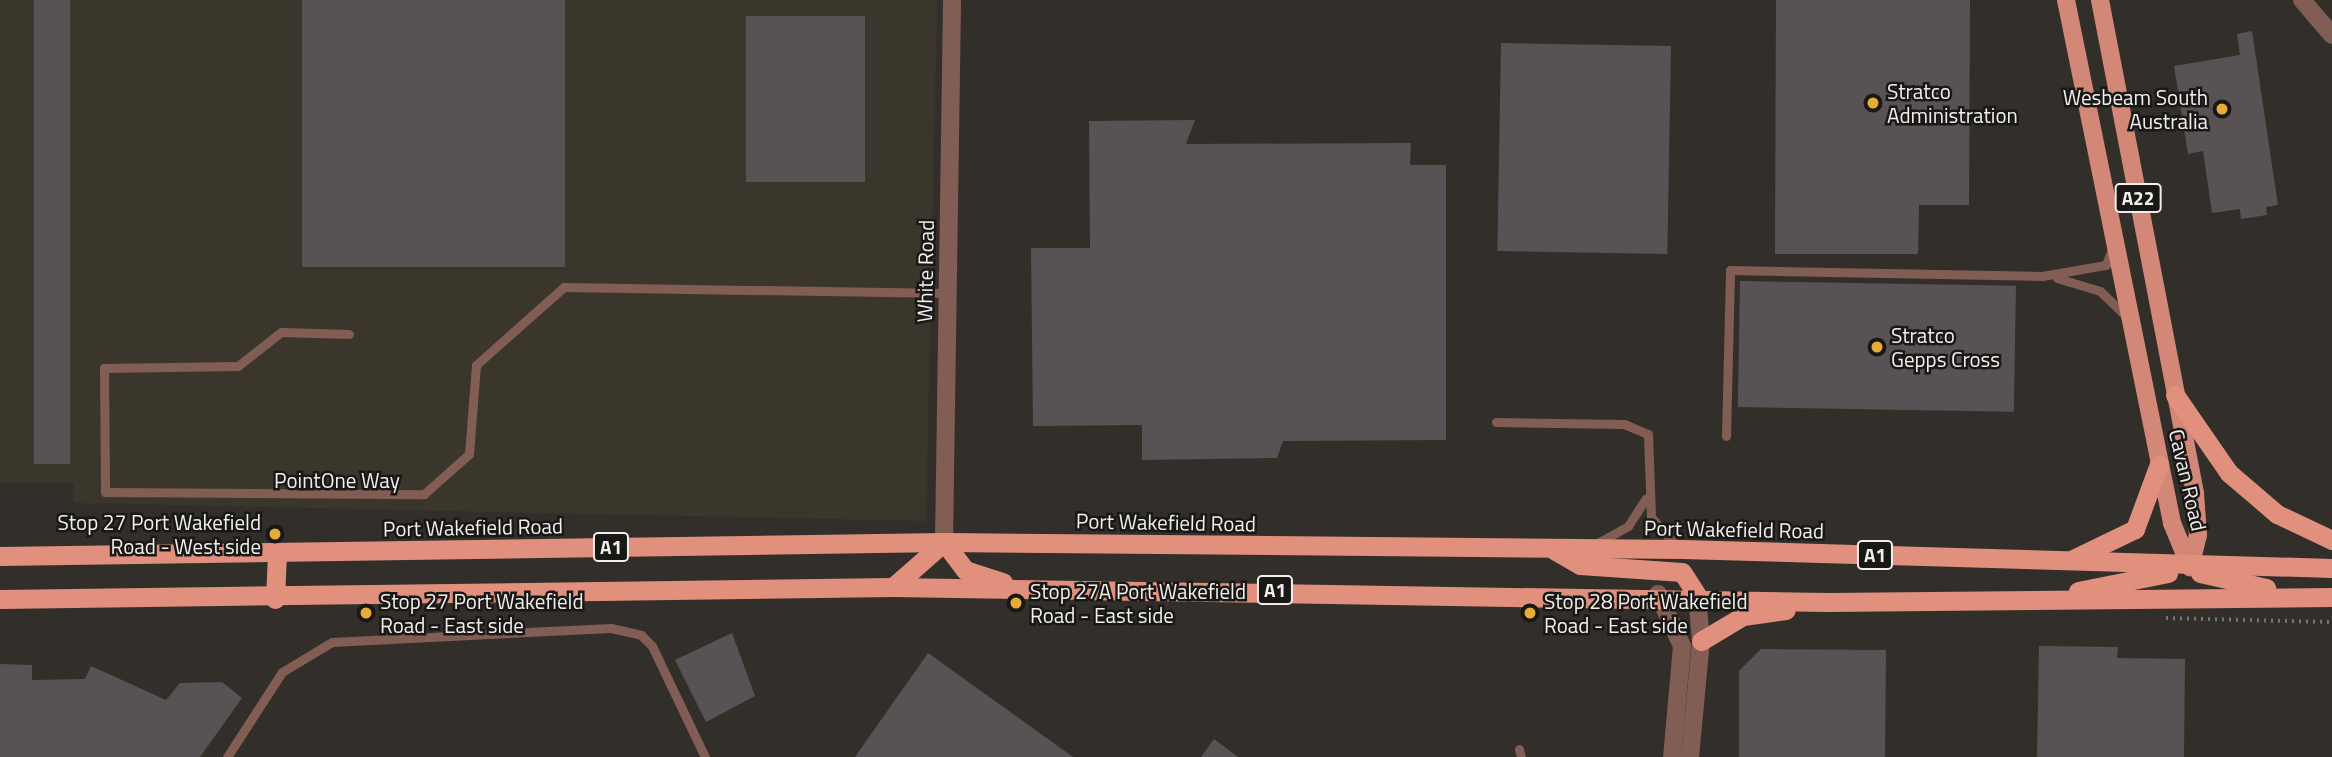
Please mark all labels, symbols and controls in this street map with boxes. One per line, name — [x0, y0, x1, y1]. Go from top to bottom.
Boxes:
place label: Stratco Administration — [1887, 78, 2018, 128]
place label: Wesbeam South Australia — [2063, 84, 2208, 134]
marker: Stratco Administration — [1865, 95, 1881, 111]
marker: Wesbeam South Australia — [2214, 101, 2230, 117]
road number: A22 — [2114, 182, 2162, 214]
street label: White Road — [912, 220, 938, 322]
place label: Stratco Gepps Cross — [1891, 322, 2000, 372]
marker: Stratco Gepps Cross — [1869, 339, 1885, 355]
street label: Cavan Road — [2164, 427, 2212, 533]
street label: PointOne Way — [274, 467, 400, 493]
street label: Port Wakefield Road — [1076, 508, 1256, 536]
place label: Stop 27 Port Wakefield Road - West side — [57, 509, 261, 559]
street label: Port Wakefield Road — [383, 513, 563, 541]
street label: Port Wakefield Road — [1644, 515, 1824, 543]
marker: Stop 27 Port Wakefield Road - West side — [267, 526, 283, 542]
road number: A1 — [592, 532, 630, 562]
road number: A1 — [1856, 540, 1894, 570]
road number: A1 — [1256, 575, 1294, 606]
place label: Stop 27A Port Wakefield Road - East side — [1030, 578, 1246, 628]
place label: Stop 27 Port Wakefield Road - East side — [380, 588, 584, 638]
place label: Stop 28 Port Wakefield Road - East side — [1544, 588, 1748, 638]
marker: Stop 27A Port Wakefield Road - East side — [1008, 595, 1024, 611]
marker: Stop 27 Port Wakefield Road - East side — [358, 605, 374, 621]
marker: Stop 28 Port Wakefield Road - East side — [1522, 605, 1538, 621]

